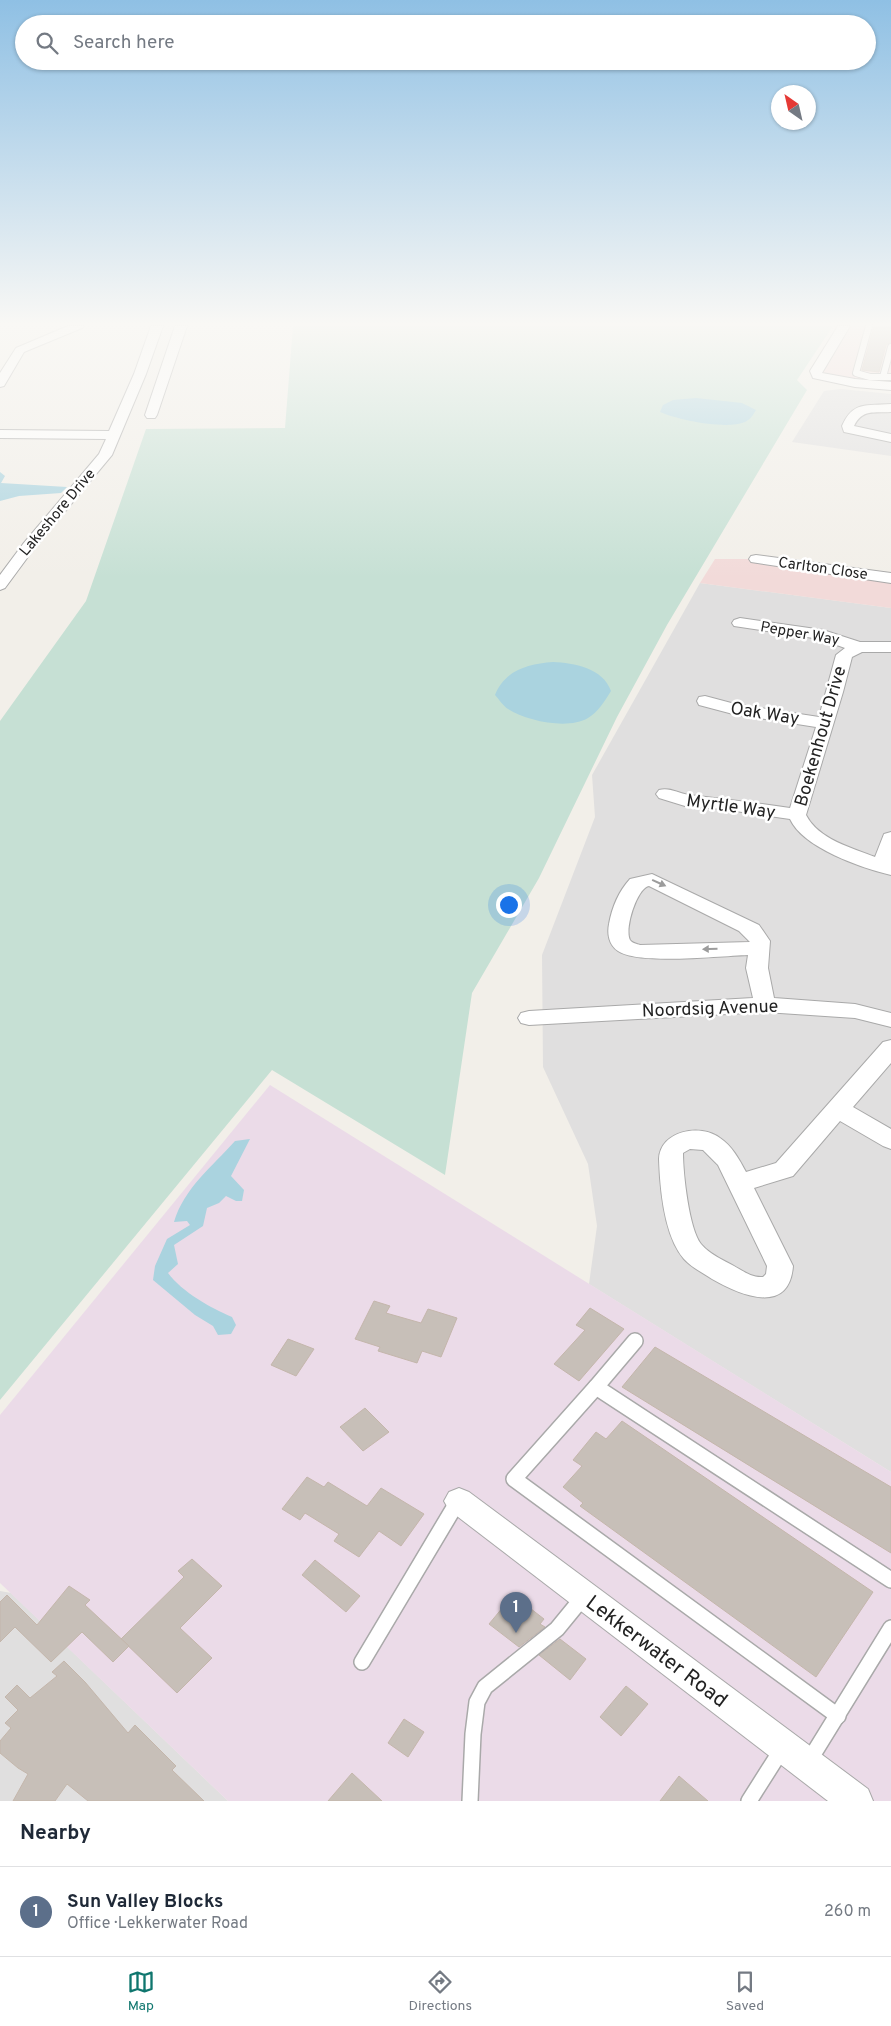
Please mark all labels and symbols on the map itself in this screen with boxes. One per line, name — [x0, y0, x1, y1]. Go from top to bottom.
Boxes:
north arrow — [771, 85, 816, 130]
street label: Lakeshore Drive — [16, 465, 100, 561]
street label: Carlton Close — [777, 554, 869, 585]
street label: Pepper Way — [759, 618, 841, 651]
street label: Boekenhout Drive — [790, 663, 853, 809]
street label: Oak Way — [729, 698, 801, 731]
street label: Myrtle Way — [685, 790, 777, 825]
one-way arrow — [652, 880, 666, 888]
your location — [496, 892, 522, 918]
one-way arrow — [701, 945, 717, 953]
street label: Noordsig Avenue — [641, 996, 779, 1023]
street label: Lekkerwater Road — [580, 1590, 732, 1714]
pin: 1 — [500, 1592, 532, 1633]

